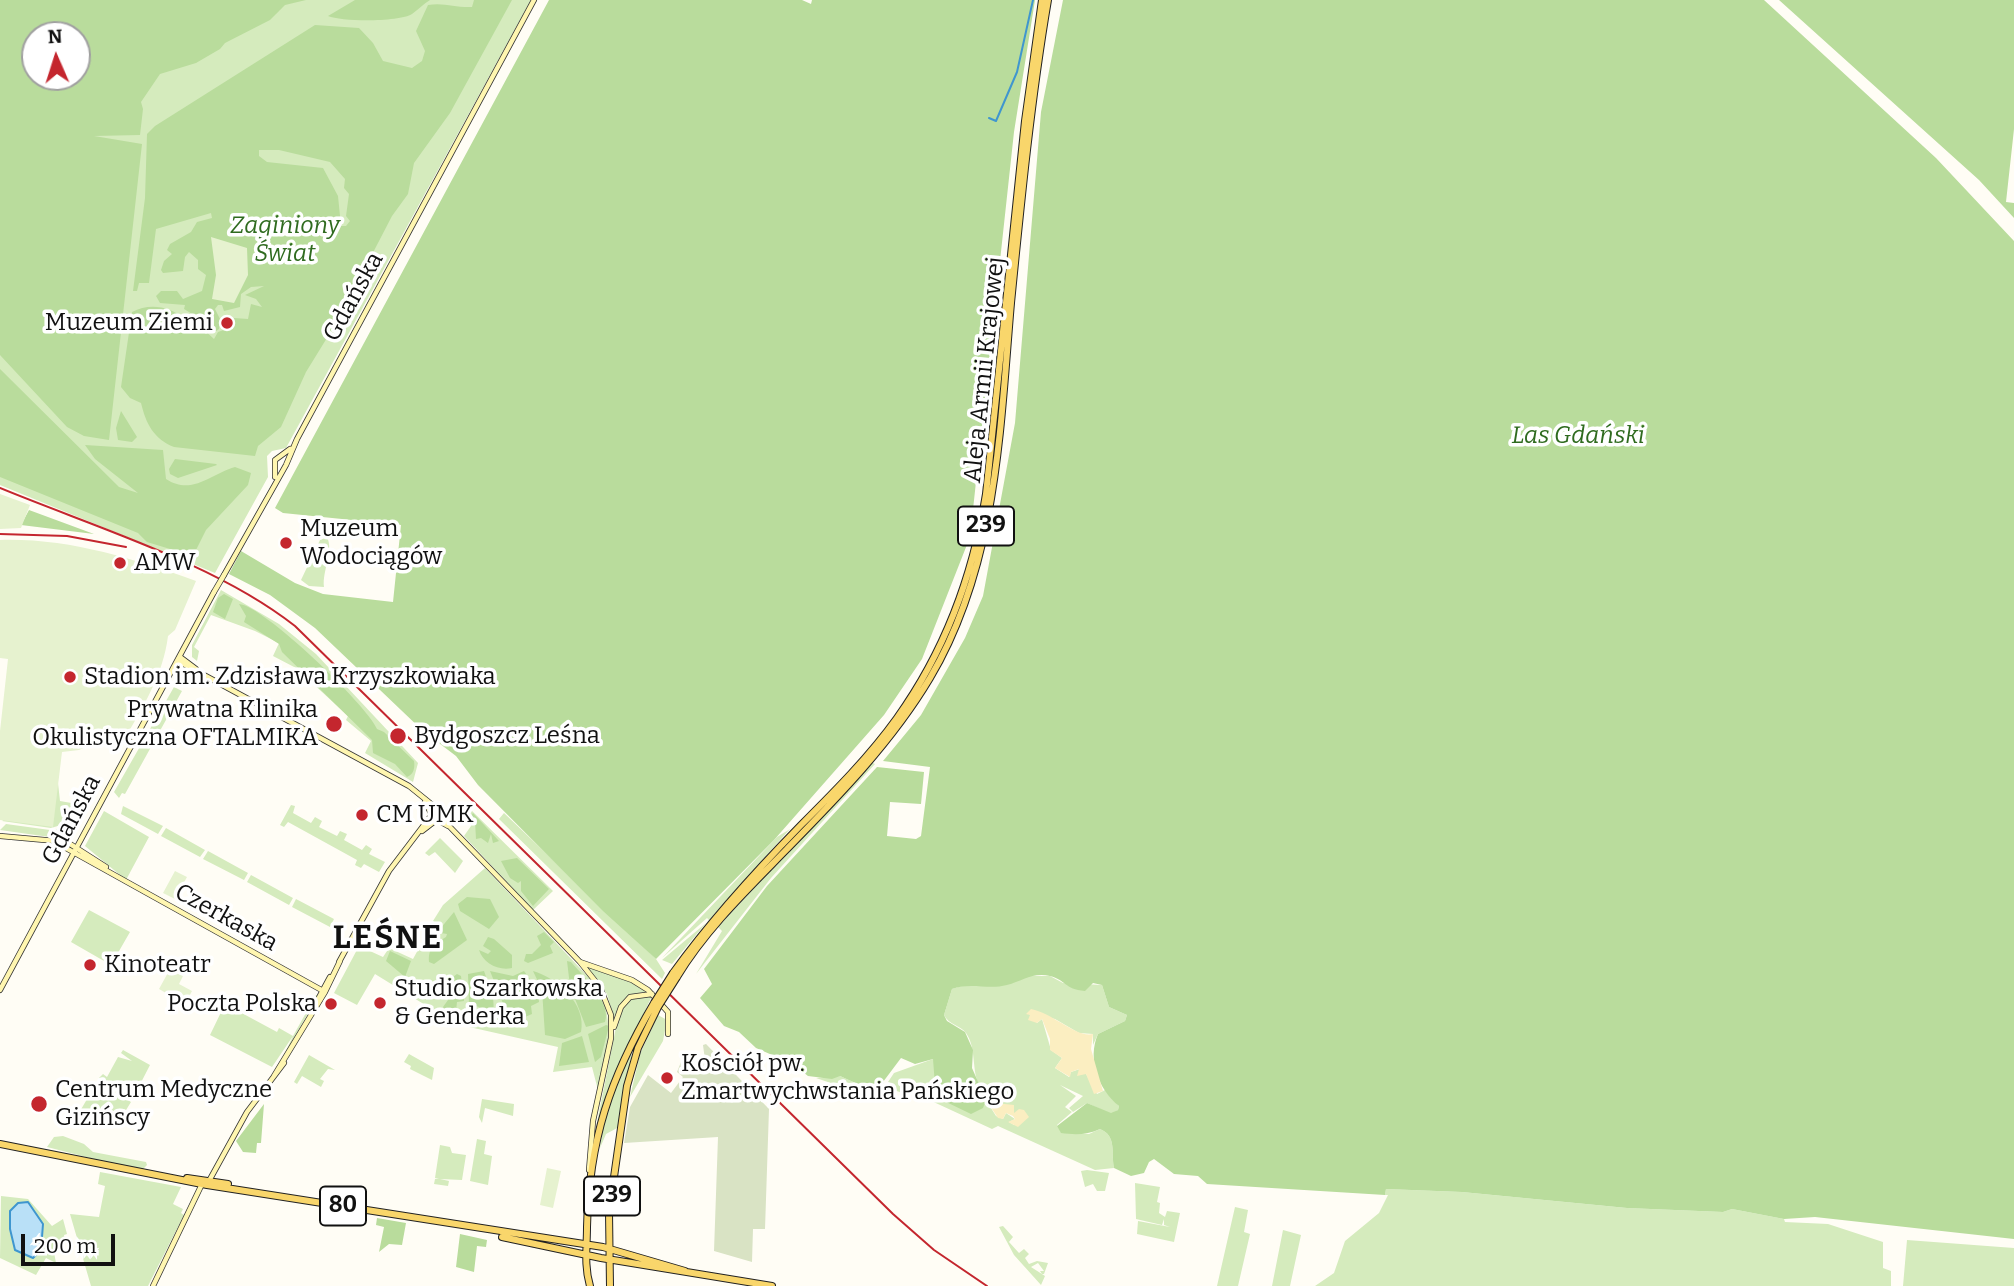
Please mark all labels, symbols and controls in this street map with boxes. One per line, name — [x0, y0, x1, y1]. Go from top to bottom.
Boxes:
north arrow — [21, 21, 91, 91]
text: N — [47, 25, 63, 48]
park label: Zaginiony Świat — [230, 212, 340, 268]
street label: Gdańska — [318, 247, 390, 347]
street label: Aleja Armii Krajowej — [959, 256, 1011, 484]
place label: Muzeum Ziemi — [45, 309, 213, 337]
marker: Muzeum Ziemi — [219, 315, 235, 331]
park label: Las Gdański — [1512, 422, 1644, 450]
road number: 239 — [958, 506, 1014, 546]
place label: Muzeum Wodociągów — [300, 515, 442, 571]
marker: Muzeum Wodociągów — [278, 535, 294, 551]
place label: AMW — [134, 549, 196, 577]
marker: AMW — [112, 555, 128, 571]
place label: Stadion im. Zdzisława Krzyszkowiaka — [84, 663, 496, 691]
marker: Stadion im. Zdzisława Krzyszkowiaka — [62, 669, 78, 685]
place label: Prywatna Klinika Okulistyczna OFTALMIKA — [32, 696, 318, 752]
marker: Prywatna Klinika Okulistyczna OFTALMIKA — [324, 714, 344, 734]
place label: Bydgoszcz Leśna — [414, 722, 600, 750]
marker: Bydgoszcz Leśna — [388, 726, 408, 746]
street label: Gdańska — [36, 770, 108, 870]
place label: CM UMK — [376, 801, 474, 829]
marker: CM UMK — [354, 807, 370, 823]
street label: Czerkaska — [169, 878, 283, 958]
district label: LEŚNE — [333, 920, 443, 958]
place label: Kinoteatr — [104, 951, 211, 979]
marker: Kinoteatr — [82, 957, 98, 973]
place label: Studio Szarkowska & Genderka — [394, 975, 603, 1031]
place label: Poczta Polska — [167, 990, 317, 1018]
marker: Studio Szarkowska & Genderka — [372, 995, 388, 1011]
marker: Poczta Polska — [323, 996, 339, 1012]
place label: Kościół pw. Zmartwychwstania Pańskiego — [681, 1050, 1014, 1106]
marker: Kościół pw. Zmartwychwstania Pańskiego — [659, 1070, 675, 1086]
place label: Centrum Medyczne Gizińscy — [55, 1076, 272, 1132]
marker: Centrum Medyczne Gizińscy — [29, 1094, 49, 1114]
road number: 239 — [584, 1176, 640, 1216]
road number: 80 — [320, 1186, 366, 1226]
scale bar — [24, 1220, 119, 1264]
text: 200 m — [34, 1233, 97, 1259]

